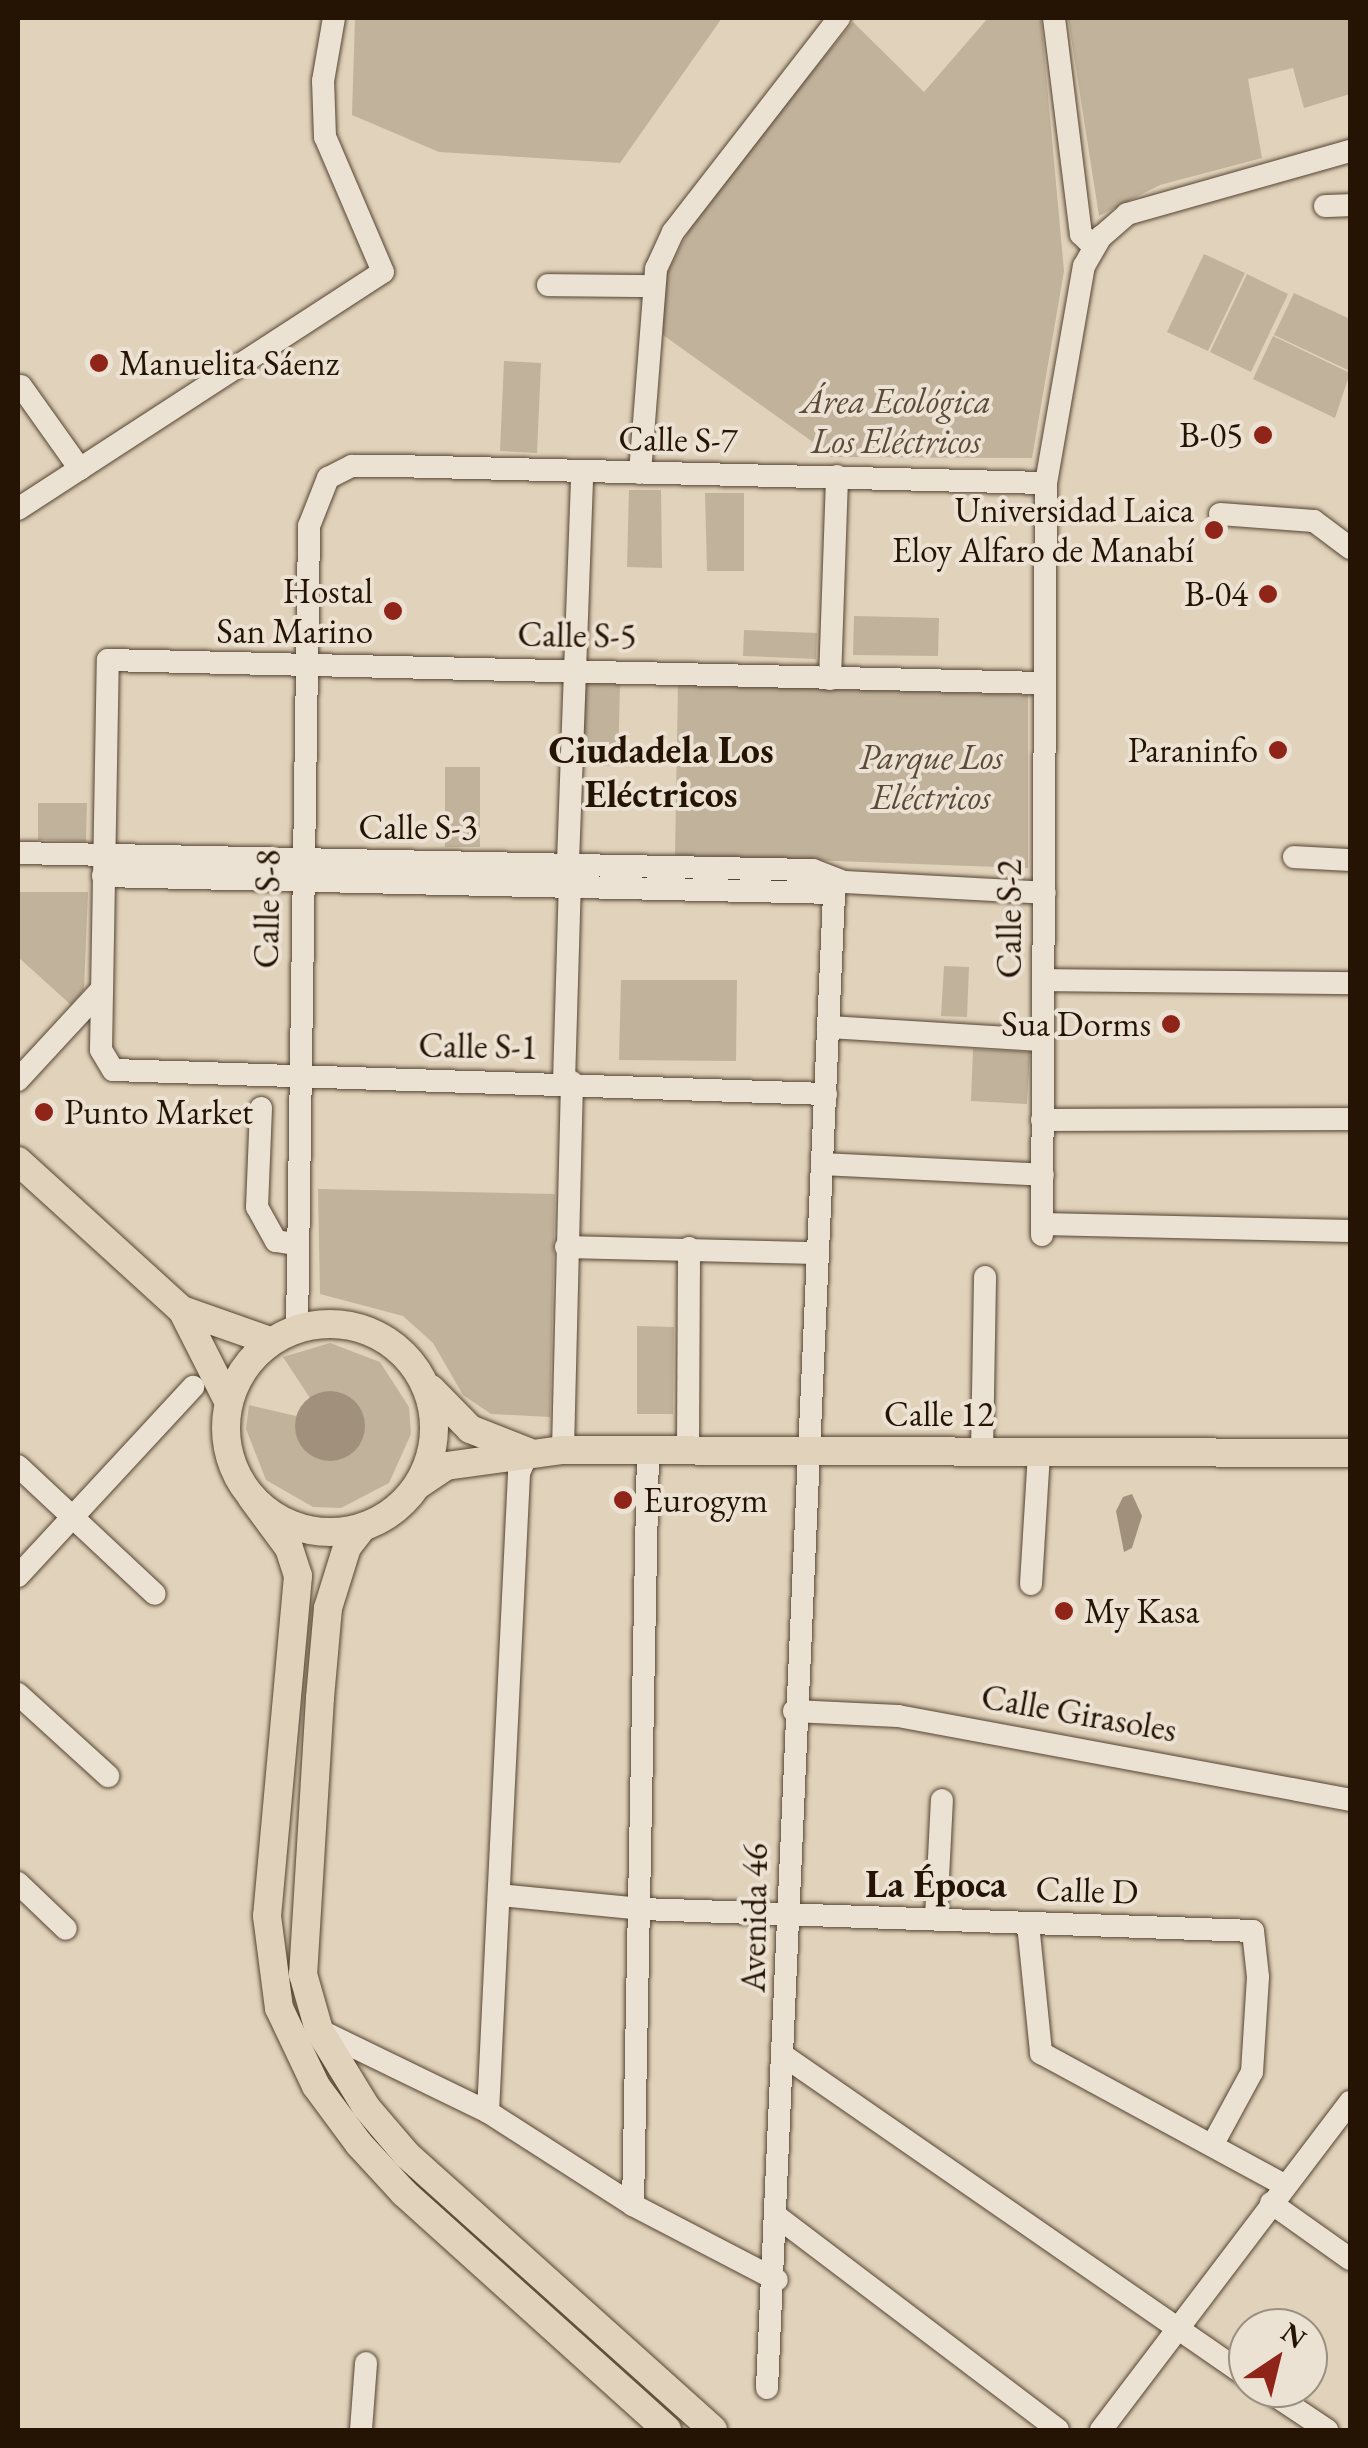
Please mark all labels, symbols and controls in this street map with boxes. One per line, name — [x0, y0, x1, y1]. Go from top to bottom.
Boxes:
place label: Manuelita Sáenz — [119, 342, 339, 384]
marker: Manuelita Sáenz — [88, 352, 110, 374]
park label: Área Ecológica Los Eléctricos — [801, 380, 991, 462]
place label: B-05 — [1179, 414, 1243, 456]
street label: Calle S-7 — [618, 417, 738, 461]
marker: B-05 — [1252, 424, 1274, 446]
place label: Universidad Laica Eloy Alfaro de Manabí — [892, 489, 1194, 571]
marker: Universidad Laica Eloy Alfaro de Manabí — [1203, 519, 1225, 541]
place label: Hostal San Marino — [216, 570, 373, 652]
place label: B-04 — [1184, 573, 1248, 615]
marker: B-04 — [1257, 583, 1279, 605]
marker: Hostal San Marino — [382, 600, 404, 622]
street label: Calle S-5 — [517, 613, 637, 657]
district label: Ciudadela Los Eléctricos — [548, 727, 774, 816]
place label: Paraninfo — [1128, 729, 1258, 771]
park label: Parque Los Eléctricos — [859, 736, 1003, 818]
marker: Paraninfo — [1267, 739, 1289, 761]
street label: Calle S-3 — [359, 806, 477, 848]
street label: Calle S-8 — [245, 849, 289, 969]
street label: Calle S-2 — [988, 860, 1030, 978]
place label: Sua Dorms — [1001, 1003, 1151, 1045]
marker: Sua Dorms — [1160, 1013, 1182, 1035]
street label: Calle S-1 — [418, 1024, 538, 1068]
place label: Punto Market — [64, 1091, 253, 1133]
marker: Punto Market — [33, 1101, 55, 1123]
street label: Calle 12 — [884, 1393, 994, 1435]
place label: Eurogym — [643, 1479, 768, 1521]
marker: Eurogym — [612, 1489, 634, 1511]
place label: My Kasa — [1084, 1590, 1200, 1632]
marker: My Kasa — [1053, 1600, 1075, 1622]
street label: Calle Girasoles — [978, 1675, 1180, 1751]
street label: Avenida 46 — [732, 1843, 776, 1993]
district label: La Época — [865, 1861, 1007, 1907]
street label: Calle D — [1035, 1867, 1139, 1913]
north arrow — [1228, 2308, 1328, 2408]
text: N — [1274, 2314, 1314, 2356]

